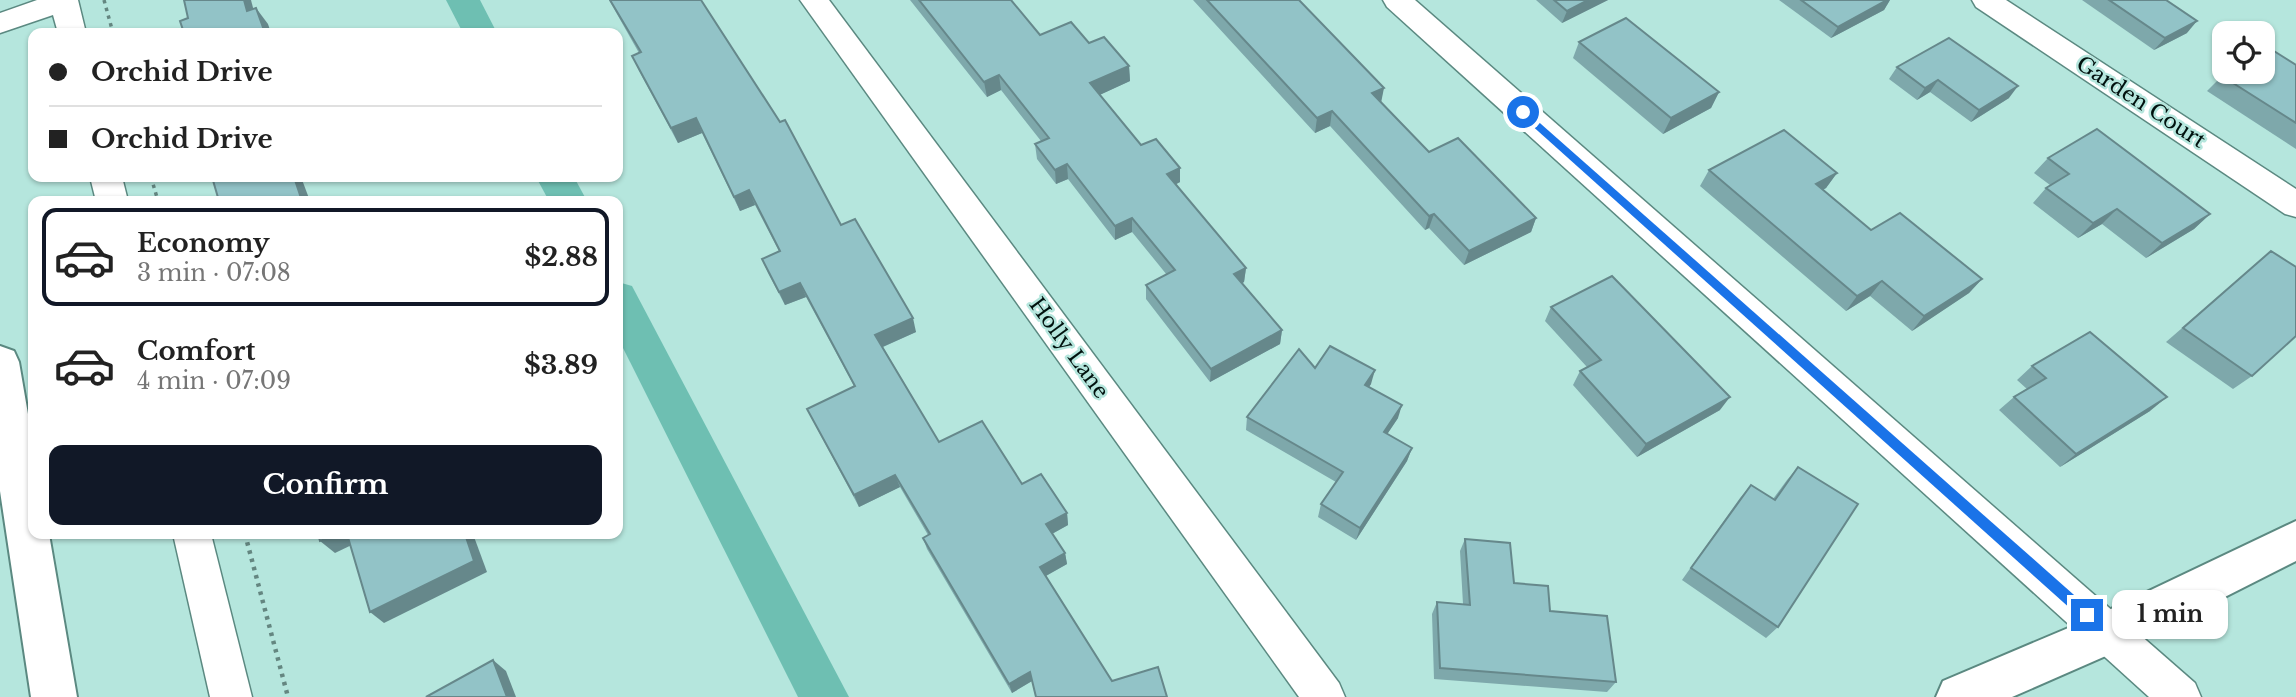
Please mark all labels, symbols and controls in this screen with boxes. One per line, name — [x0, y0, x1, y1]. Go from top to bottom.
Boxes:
map controls — [2212, 21, 2275, 84]
button: locate — [2212, 21, 2275, 84]
street label: Garden Court — [2071, 51, 2211, 154]
text: Orchid Drive — [91, 56, 273, 88]
route start — [1507, 96, 1539, 128]
text: Orchid Drive — [91, 123, 273, 155]
icon: car — [53, 226, 116, 289]
text: Economy — [137, 227, 270, 259]
text: $2.88 — [525, 241, 598, 273]
text: 3 min · 07:08 — [137, 259, 291, 287]
street label: Holly Lane — [1024, 292, 1114, 404]
icon: car — [53, 334, 116, 397]
text: Comfort — [137, 335, 255, 367]
text: $3.89 — [524, 349, 598, 381]
text: 4 min · 07:09 — [137, 367, 291, 395]
button: Confirm — [49, 445, 602, 525]
callout: 1 min — [2112, 590, 2227, 640]
route end — [2071, 599, 2103, 631]
text: 1 min — [2137, 600, 2203, 628]

